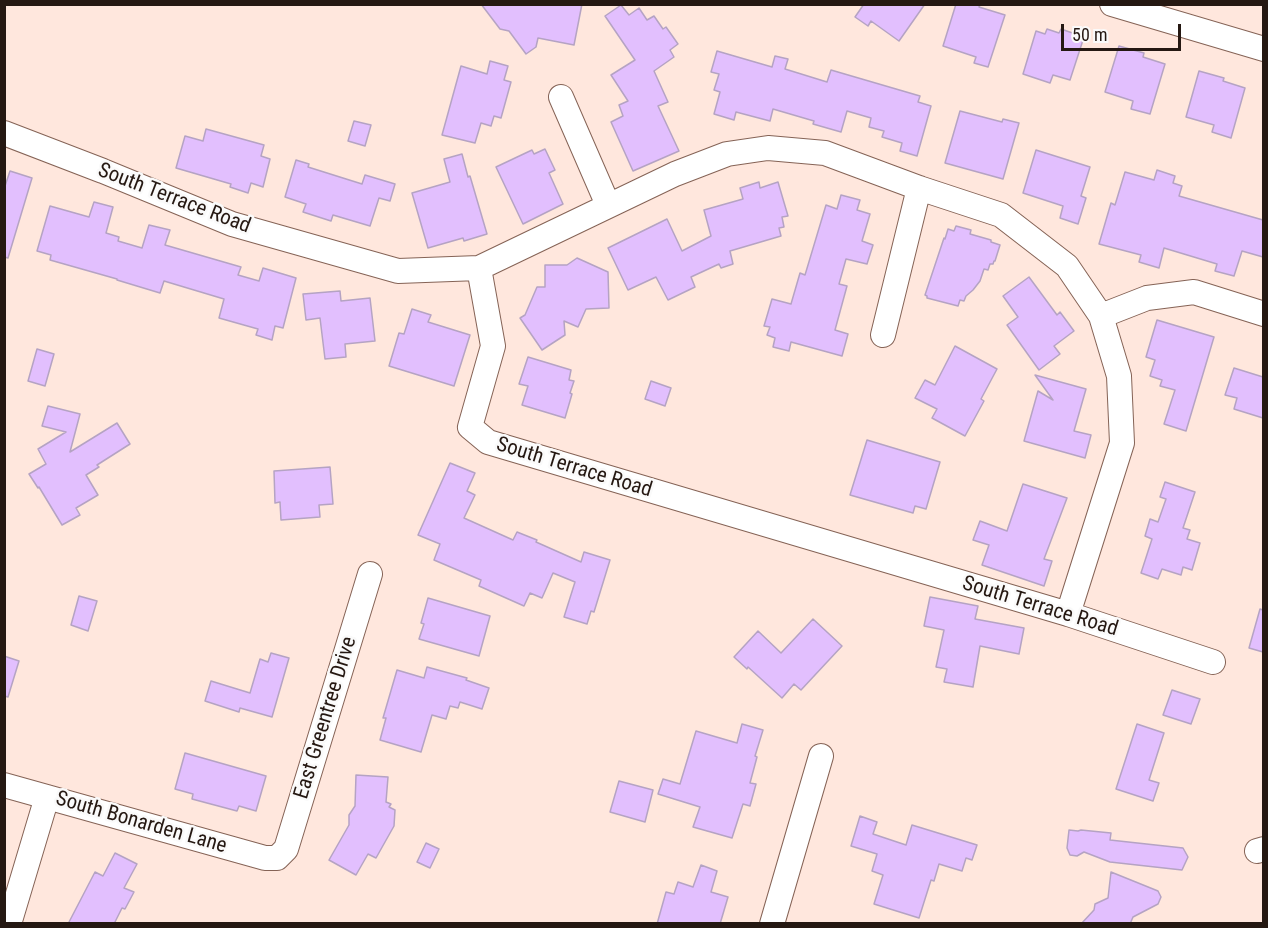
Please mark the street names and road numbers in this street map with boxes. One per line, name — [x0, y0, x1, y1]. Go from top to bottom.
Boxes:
street label: South Terrace Road — [94, 158, 254, 240]
street label: South Terrace Road — [493, 432, 655, 504]
street label: South Terrace Road — [959, 571, 1121, 643]
street label: East Greentree Drive — [289, 634, 363, 802]
street label: South Bonarden Lane — [53, 787, 229, 859]

